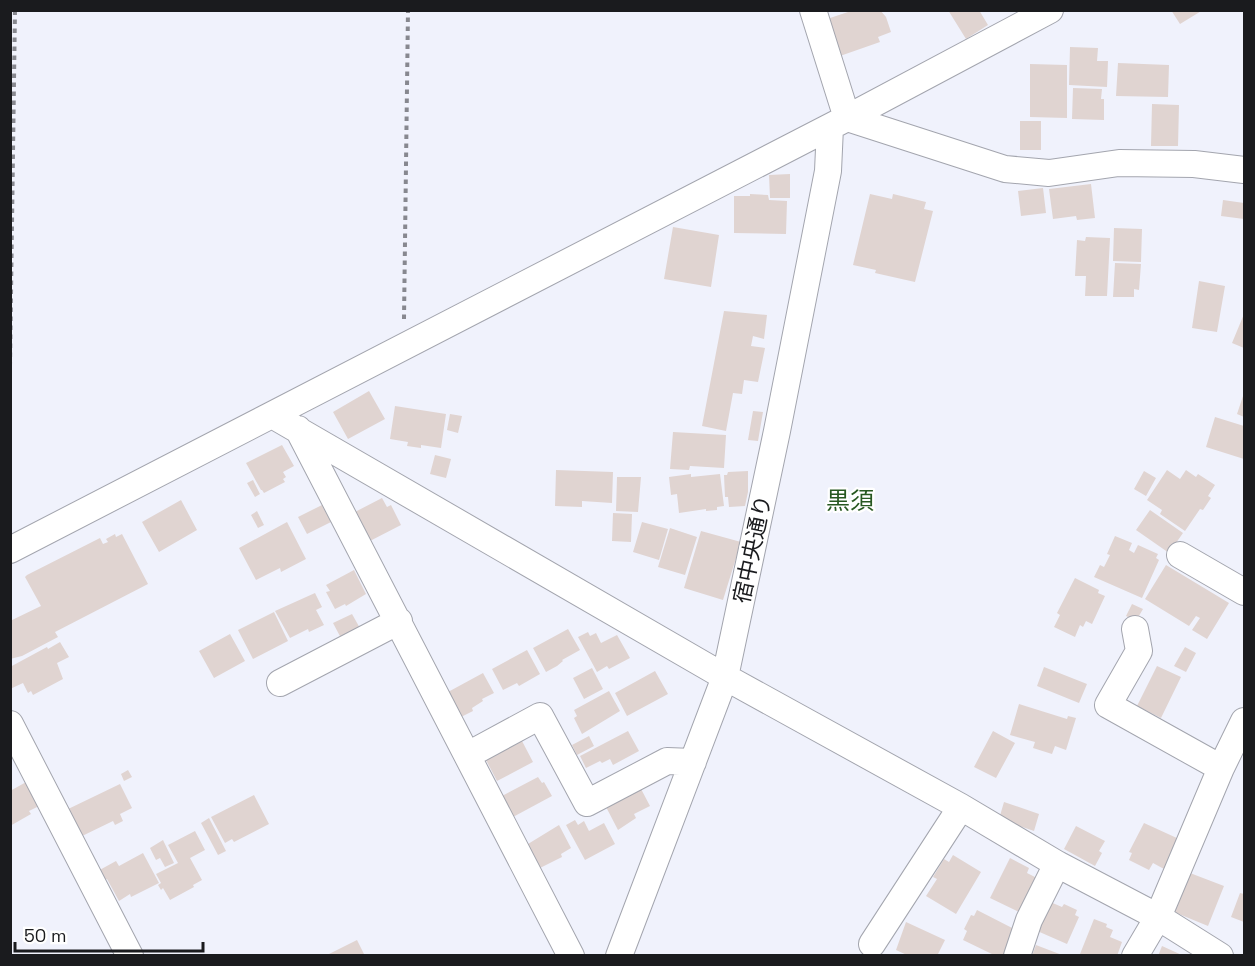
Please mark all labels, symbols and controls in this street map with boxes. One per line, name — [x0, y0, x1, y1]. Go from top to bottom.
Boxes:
district label: 黒須 — [826, 485, 874, 516]
street label: 宿中央通り — [727, 492, 777, 606]
scale bar — [15, 915, 202, 953]
text: 50 m — [24, 924, 66, 947]

